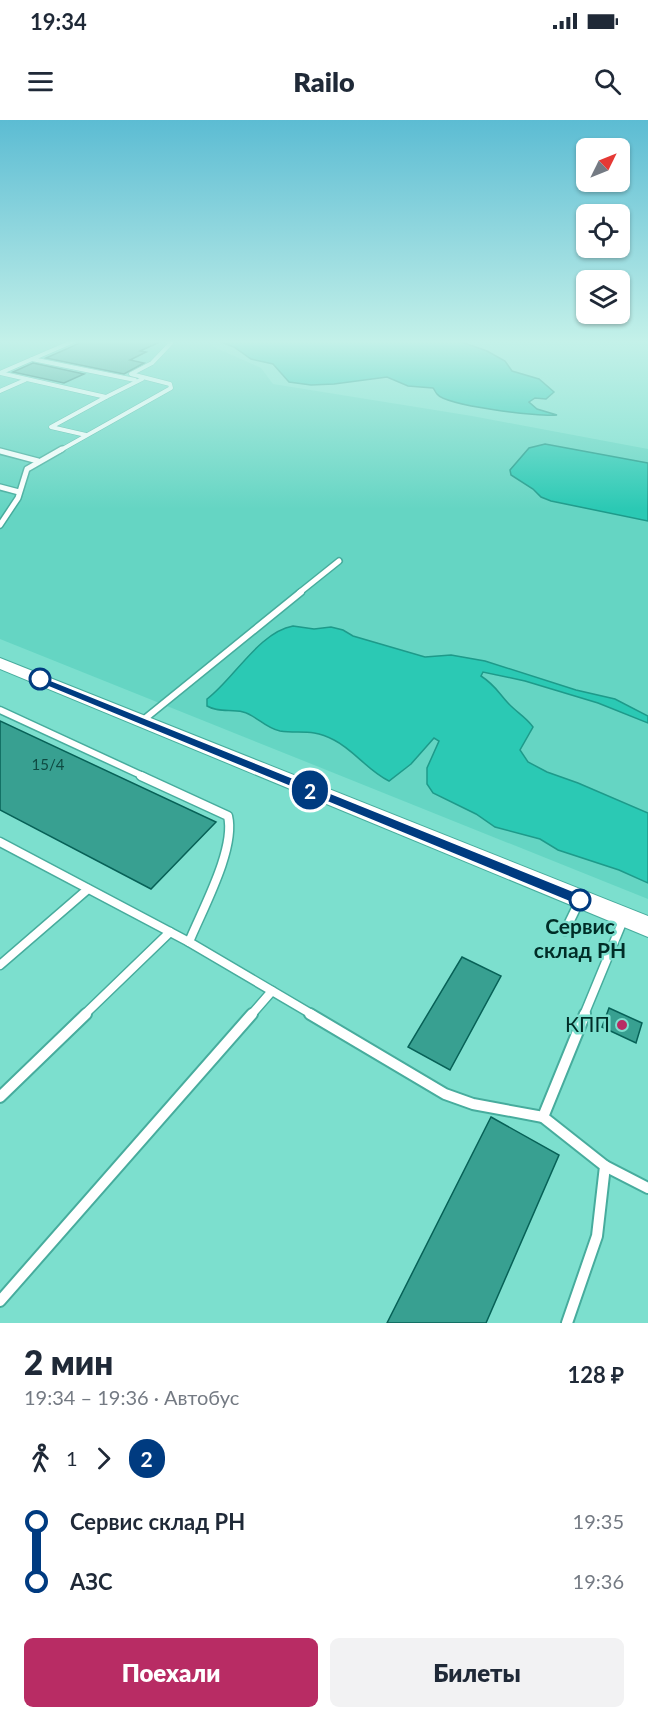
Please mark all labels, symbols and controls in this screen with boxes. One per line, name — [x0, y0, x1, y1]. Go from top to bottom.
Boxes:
text: 19:34 — [30, 8, 87, 35]
icon: menu — [24, 65, 57, 98]
text: Railo — [293, 65, 355, 98]
icon: search — [591, 65, 624, 98]
north arrow — [576, 138, 630, 192]
map controls — [576, 138, 630, 324]
button: locate — [576, 204, 630, 258]
button: layers — [576, 270, 630, 324]
unlabelled marker — [29, 668, 51, 690]
house number: 15/4 — [32, 755, 65, 773]
line badge: 2 — [290, 770, 330, 810]
text: 2 — [304, 778, 316, 803]
marker: Сервис склад РН — [569, 889, 591, 911]
place label: Сервис склад РН — [534, 913, 626, 962]
place label: КПП — [565, 1011, 610, 1036]
marker: КПП — [615, 1018, 629, 1032]
text: 2 мин — [24, 1342, 113, 1382]
text: 128 ₽ — [568, 1361, 624, 1388]
text: 19:34 – 19:36 · Автобус — [24, 1385, 239, 1409]
icon: walk — [24, 1442, 57, 1475]
icon: forward — [87, 1442, 120, 1475]
text: 1 — [66, 1446, 78, 1470]
text: 2 — [141, 1446, 153, 1471]
text: Сервис склад РН — [70, 1508, 245, 1535]
text: 19:35 — [573, 1509, 624, 1533]
text: АЗС — [70, 1568, 113, 1595]
text: 19:36 — [573, 1569, 624, 1593]
button: Поехали — [24, 1638, 318, 1707]
button: Билеты — [330, 1638, 624, 1707]

